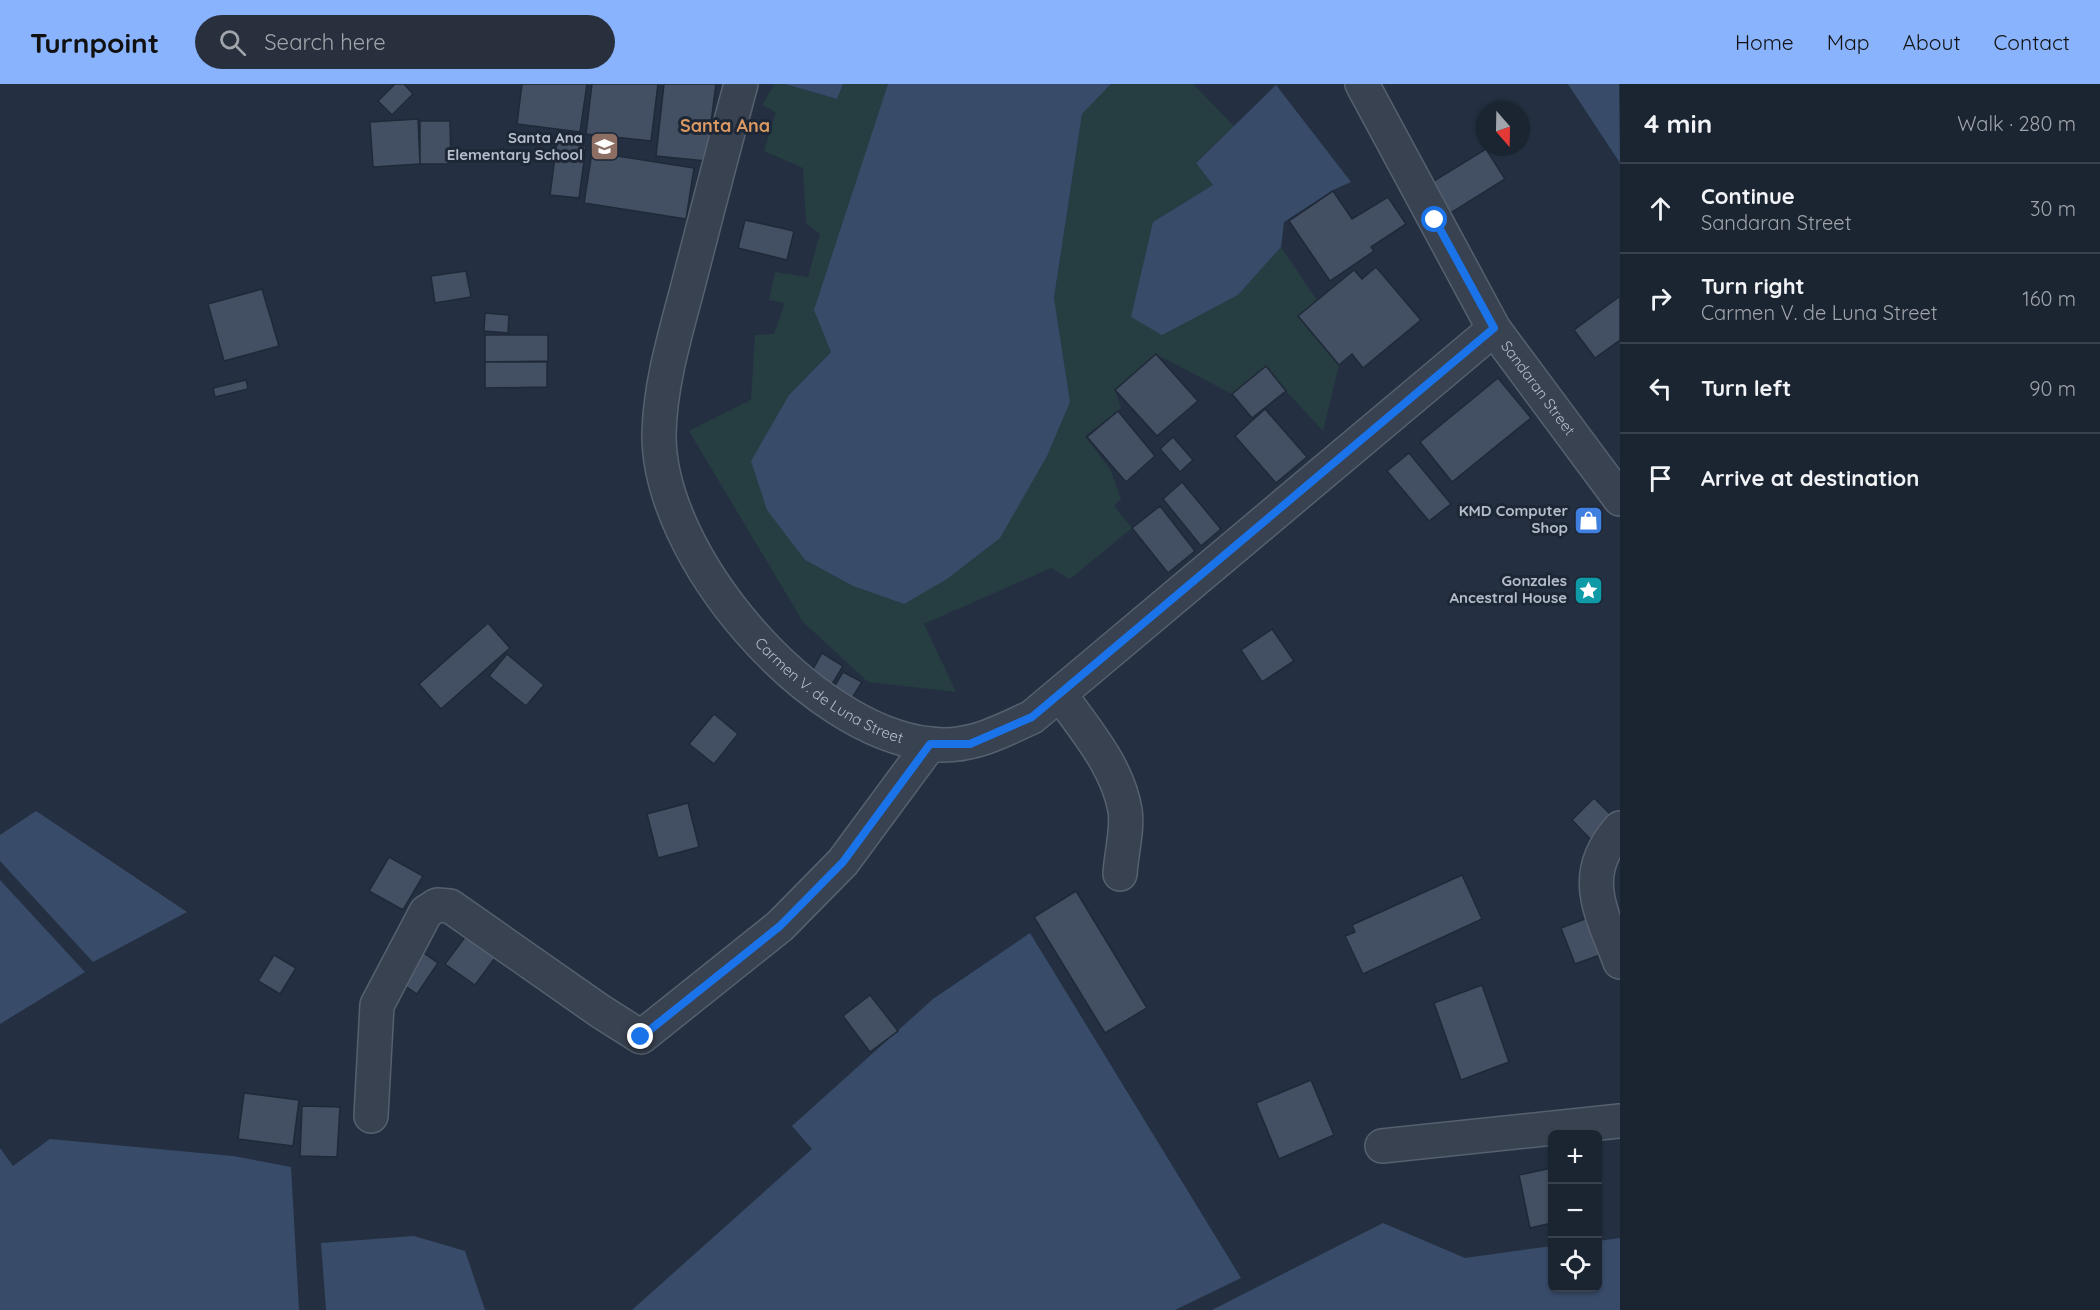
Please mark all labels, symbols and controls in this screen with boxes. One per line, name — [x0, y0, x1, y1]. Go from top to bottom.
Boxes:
search box — [195, 15, 615, 69]
text: Turnpoint — [30, 25, 159, 60]
icon: search — [216, 26, 249, 59]
text: Search here — [264, 28, 386, 56]
text: Home — [1735, 29, 1794, 55]
text: Map — [1827, 29, 1870, 55]
text: About — [1903, 29, 1961, 55]
text: Contact — [1994, 29, 2070, 55]
north arrow — [1476, 102, 1530, 156]
text: 4 min — [1644, 107, 1712, 140]
text: Walk · 280 m — [1957, 111, 2076, 136]
district label: Santa Ana — [680, 114, 770, 137]
place label: Santa Ana Elementary School — [447, 128, 583, 164]
school or university icon: Santa Ana Elementary School — [588, 131, 620, 163]
text: Continue — [1701, 182, 1795, 210]
icon: ahead — [1644, 192, 1677, 225]
text: 30 m — [2030, 196, 2076, 221]
route start — [1421, 206, 1447, 232]
text: Sandaran Street — [1701, 210, 1851, 235]
text: Turn right — [1701, 272, 1805, 300]
icon: right — [1644, 282, 1677, 315]
text: 160 m — [2022, 286, 2076, 311]
text: Carmen V. de Luna Street — [1701, 300, 1938, 325]
street label: Sandaran Street — [1497, 337, 1580, 439]
icon: left — [1644, 372, 1677, 405]
text: Turn left — [1701, 374, 1791, 402]
text: 90 m — [2029, 376, 2076, 401]
icon: arrive — [1644, 462, 1677, 495]
text: Arrive at destination — [1701, 464, 1919, 492]
place label: KMD Computer Shop — [1459, 501, 1568, 537]
shop icon: KMD Computer Shop — [1573, 504, 1605, 536]
place label: Gonzales Ancestral House — [1449, 571, 1567, 607]
place icon: Gonzales Ancestral House — [1572, 574, 1604, 606]
street label: Carmen V. de Luna Street — [751, 633, 906, 747]
route end — [627, 1023, 653, 1049]
map controls — [1548, 1130, 1602, 1292]
button: + — [1548, 1130, 1602, 1184]
button: − — [1548, 1184, 1602, 1238]
button: locate — [1548, 1238, 1602, 1292]

